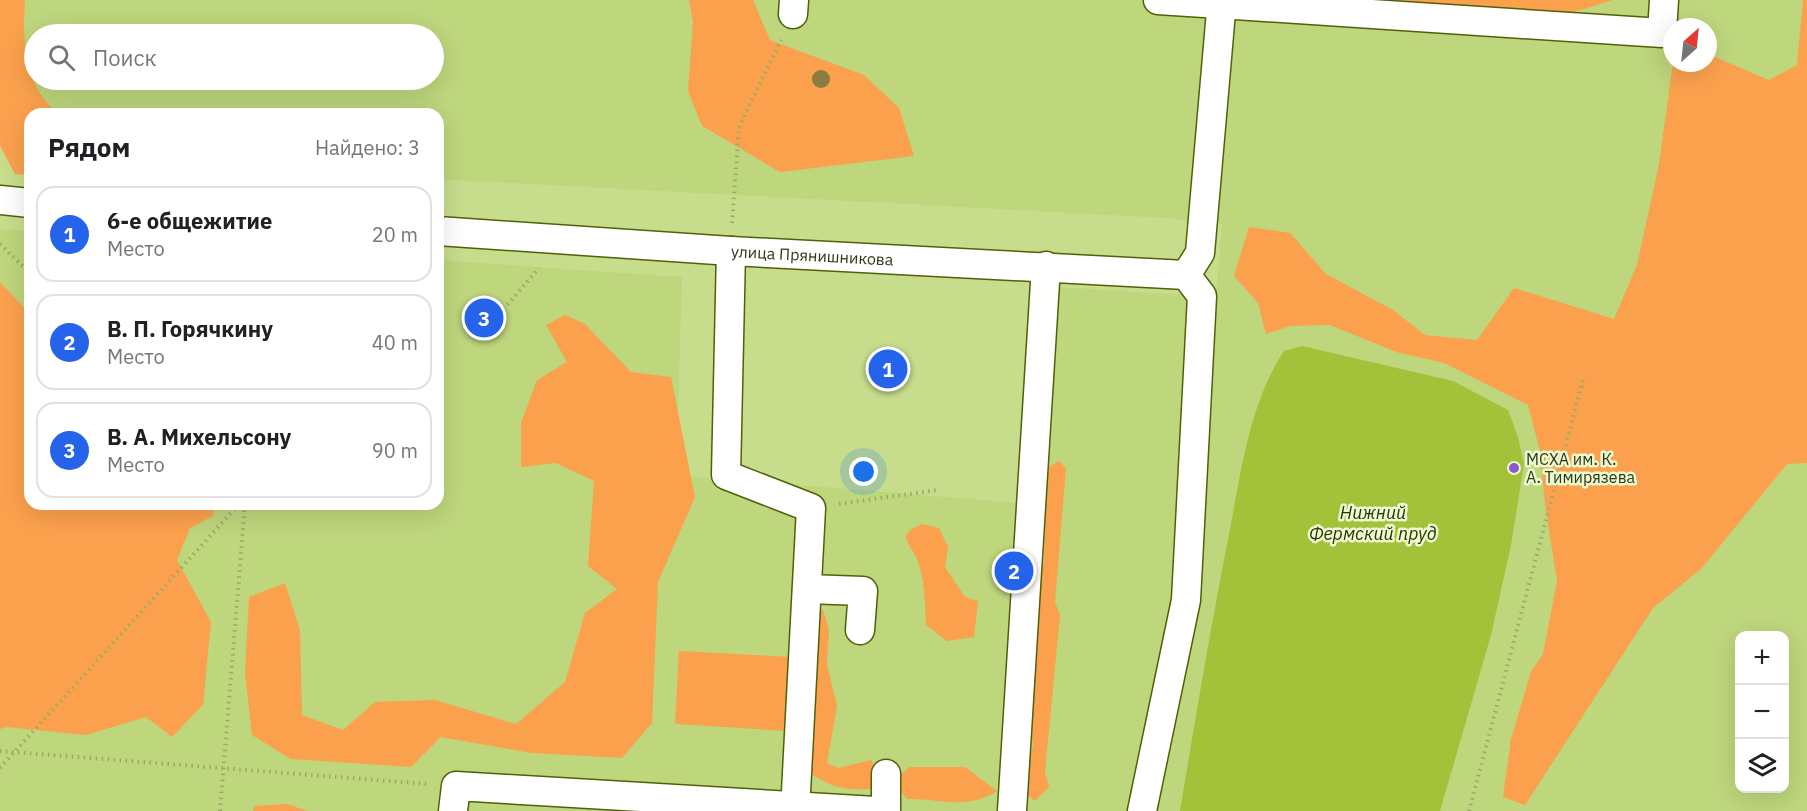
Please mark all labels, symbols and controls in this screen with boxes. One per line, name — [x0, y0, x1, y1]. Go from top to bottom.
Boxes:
north arrow — [1663, 18, 1717, 72]
search box — [24, 24, 444, 90]
icon: search — [45, 41, 78, 74]
text: Поиск — [93, 43, 157, 72]
text: Рядом — [48, 130, 130, 164]
text: Найдено: 3 — [315, 134, 420, 161]
text: 6-е общежитие — [107, 206, 272, 235]
text: 1 — [64, 221, 76, 248]
text: 20 m — [372, 221, 418, 248]
text: Место — [107, 235, 165, 262]
street label: улица Прянишникова — [731, 241, 894, 270]
pin: 3 — [464, 296, 504, 340]
text: В. П. Горячкину — [107, 314, 273, 343]
text: 2 — [64, 329, 76, 356]
text: 40 m — [372, 329, 418, 356]
text: Место — [107, 343, 165, 370]
pin: 1 — [868, 346, 908, 392]
text: В. А. Михельсону — [107, 422, 291, 451]
text: 3 — [64, 437, 76, 464]
text: 90 m — [372, 437, 418, 464]
place label: МСХА им. К. А. Тимирязева — [1526, 449, 1635, 487]
text: Место — [107, 451, 165, 478]
your location — [849, 457, 878, 486]
marker: МСХА им. К. А. Тимирязева — [1507, 461, 1521, 475]
water label: Нижний Фермский пруд — [1309, 501, 1437, 545]
pin: 2 — [994, 548, 1034, 594]
map controls — [1735, 631, 1789, 793]
button: + — [1735, 631, 1789, 685]
button: − — [1735, 685, 1789, 739]
button: layers — [1735, 739, 1789, 793]

